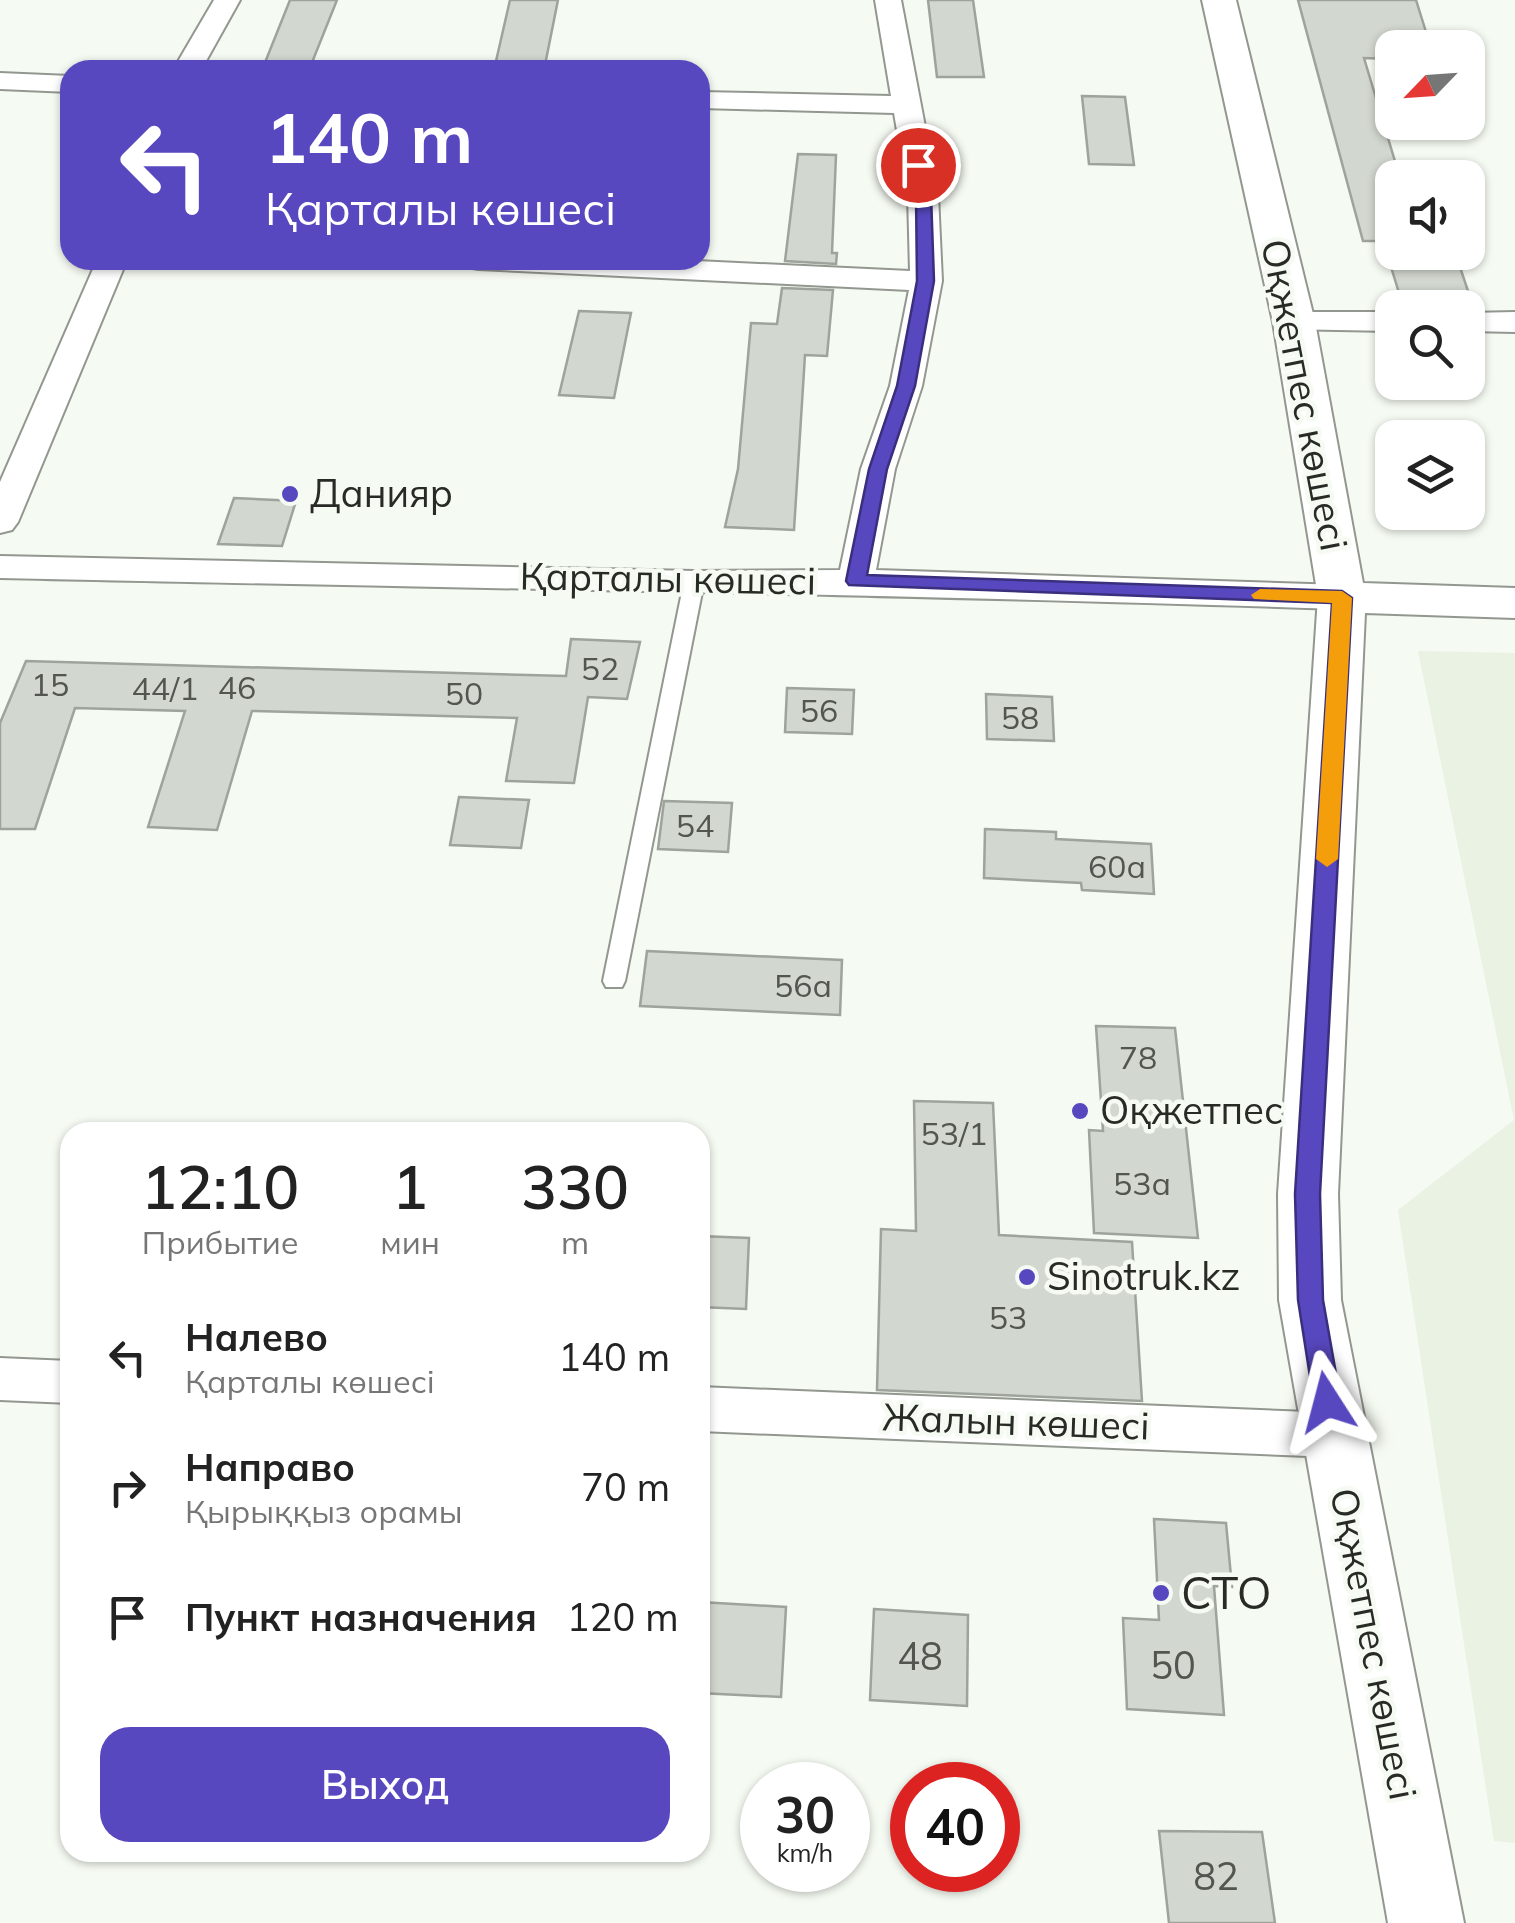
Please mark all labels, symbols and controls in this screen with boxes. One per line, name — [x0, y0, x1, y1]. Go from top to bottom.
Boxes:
north arrow — [1375, 30, 1485, 140]
map controls — [1375, 30, 1485, 530]
text: 140 m — [265, 93, 473, 181]
icon: left — [100, 100, 230, 230]
pin — [876, 123, 961, 208]
icon: arrive — [891, 138, 946, 193]
button: sound — [1375, 160, 1485, 270]
text: Қарталы көшесі — [265, 180, 616, 236]
street label: Оқжетпес көшесі — [1251, 235, 1359, 555]
button: search — [1375, 290, 1485, 400]
button: layers — [1375, 420, 1485, 530]
place label: Данияр — [310, 469, 453, 517]
marker: Данияр — [279, 483, 301, 505]
street label: Қарталы көшесі — [519, 551, 817, 605]
house number: 52 — [581, 648, 619, 688]
house number: 15 — [31, 664, 69, 704]
house number: 46 — [218, 667, 256, 707]
house number: 44/1 — [132, 668, 198, 708]
house number: 50 — [445, 673, 483, 713]
house number: 56 — [800, 690, 838, 730]
house number: 58 — [1001, 697, 1039, 737]
house number: 54 — [676, 805, 714, 845]
house number: 60а — [1088, 846, 1146, 886]
house number: 56а — [774, 965, 832, 1005]
house number: 78 — [1119, 1037, 1157, 1077]
place label: Оқжетпес — [1100, 1086, 1283, 1134]
marker: Оқжетпес — [1069, 1100, 1091, 1122]
house number: 53/1 — [921, 1113, 987, 1153]
text: 12:10 — [141, 1149, 299, 1224]
text: 1 — [392, 1149, 428, 1224]
text: 330 — [521, 1149, 629, 1224]
house number: 53а — [1113, 1163, 1171, 1203]
text: Прибытие — [142, 1222, 299, 1262]
text: мин — [380, 1222, 440, 1262]
text: m — [561, 1222, 589, 1262]
place label: Sinotruk.kz — [1047, 1252, 1240, 1300]
marker: Sinotruk.kz — [1016, 1266, 1038, 1288]
house number: 53 — [989, 1297, 1027, 1337]
text: Налево — [185, 1313, 328, 1361]
icon: left — [100, 1330, 155, 1385]
text: 140 m — [558, 1333, 670, 1381]
position arrow — [1275, 1350, 1379, 1454]
text: Қарталы көшесі — [185, 1361, 435, 1401]
street label: Жалын көшесі — [882, 1392, 1151, 1450]
text: Направо — [185, 1443, 355, 1491]
icon: right — [100, 1460, 155, 1515]
text: 70 m — [581, 1463, 670, 1511]
street label: Оқжетпес көшесі — [1320, 1484, 1428, 1804]
text: Қырыққыз орамы — [185, 1491, 463, 1531]
place label: СТО — [1181, 1564, 1271, 1620]
marker: СТО — [1150, 1582, 1172, 1604]
icon: arrive — [100, 1590, 155, 1645]
text: Пункт назначения — [185, 1593, 537, 1641]
text: 120 m — [567, 1593, 679, 1641]
house number: 48 — [897, 1632, 943, 1680]
house number: 50 — [1150, 1641, 1196, 1689]
button: Выход — [100, 1727, 670, 1842]
speed limit sign: 40 — [890, 1762, 1020, 1892]
text: 30 — [775, 1783, 835, 1846]
text: km/h — [777, 1837, 833, 1868]
house number: 82 — [1193, 1852, 1239, 1900]

